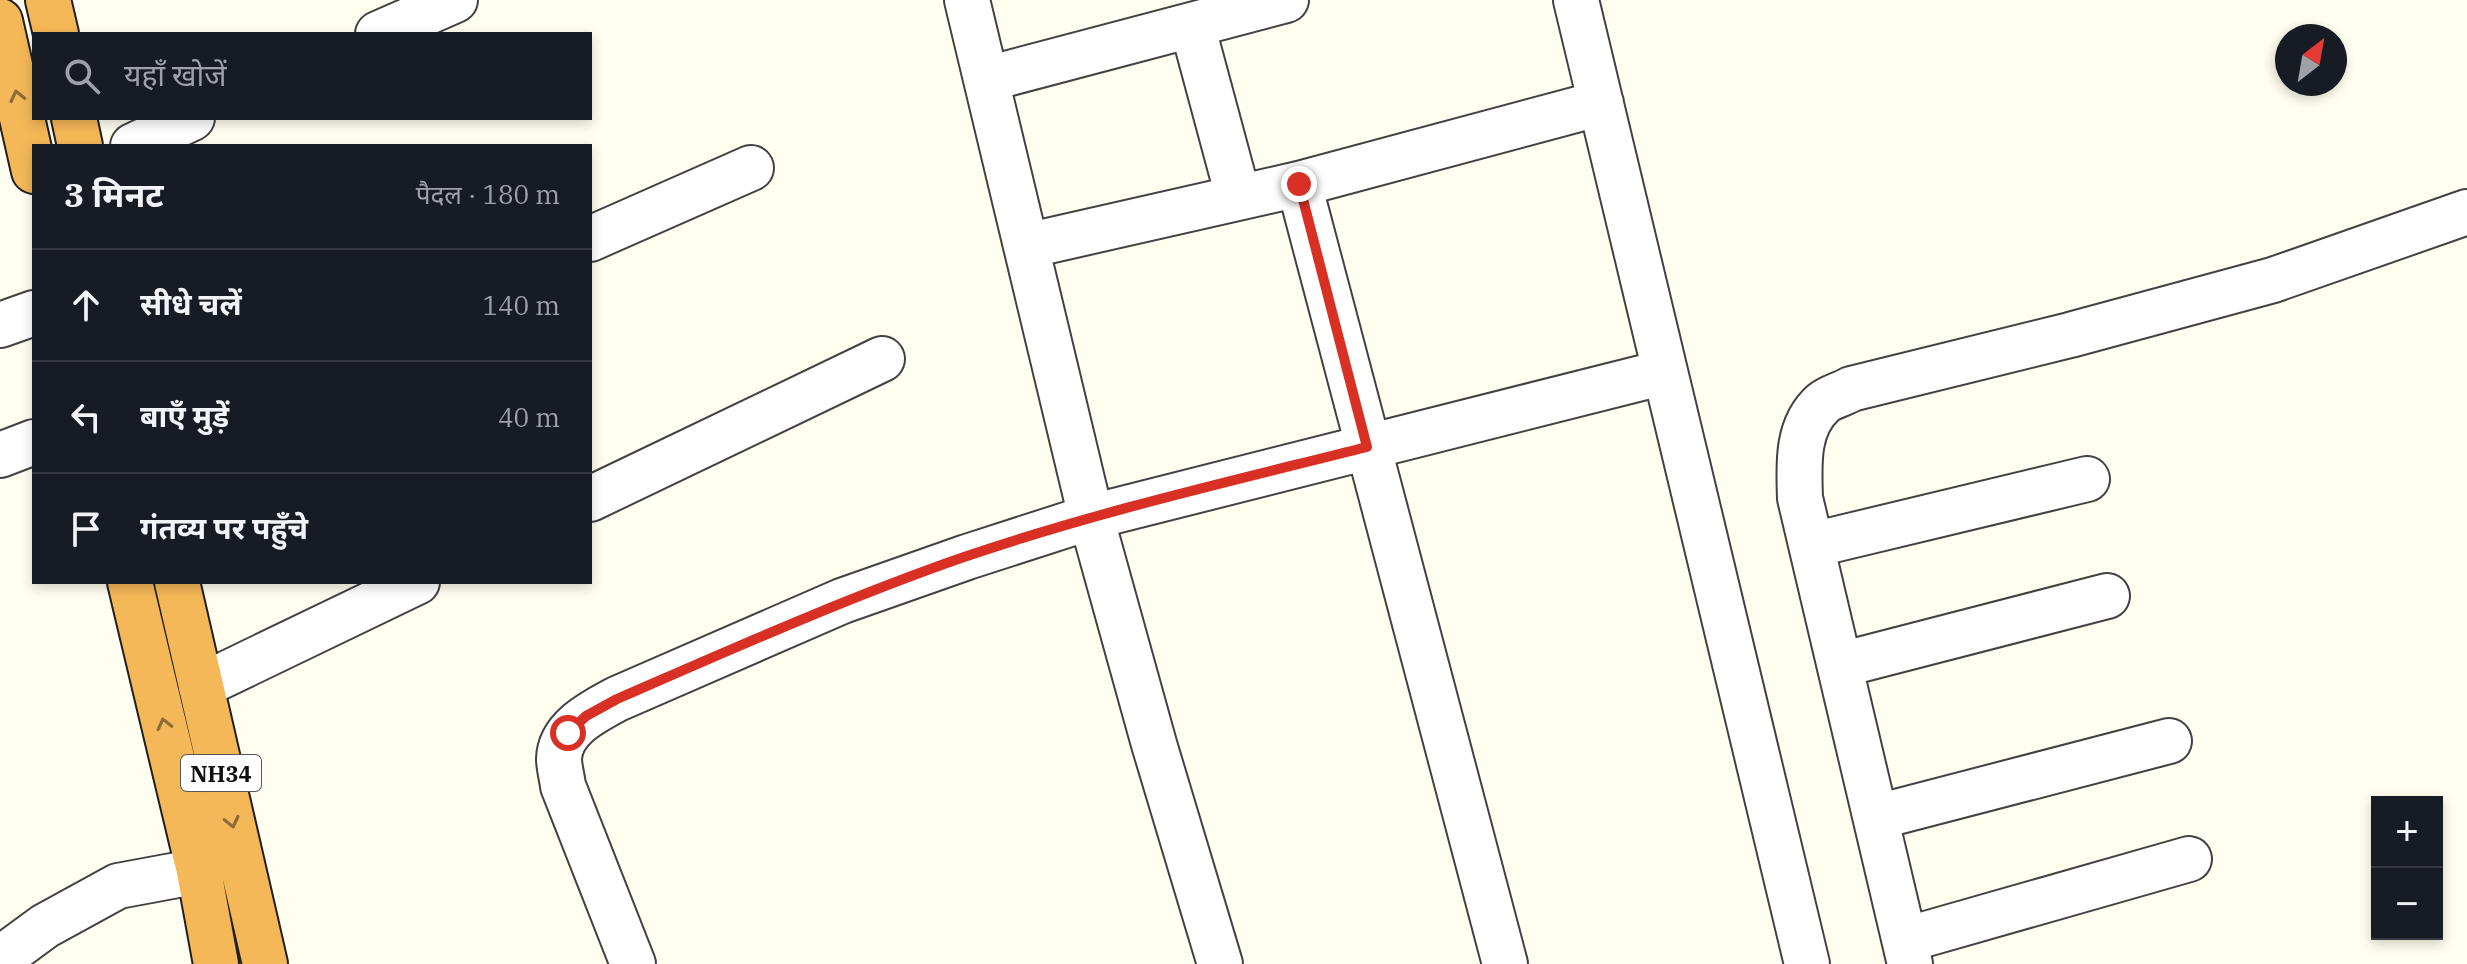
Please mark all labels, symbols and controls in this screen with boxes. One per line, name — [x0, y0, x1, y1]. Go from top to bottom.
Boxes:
north arrow — [2275, 24, 2347, 96]
search box — [32, 32, 592, 120]
icon: search — [60, 54, 104, 98]
text: यहाँ खोजें — [124, 55, 227, 94]
one-way arrow — [9, 89, 26, 103]
route end — [1281, 166, 1317, 202]
text: 3 मिनट — [64, 172, 164, 216]
text: पैदल · 180 m — [416, 177, 560, 211]
icon: ahead — [64, 283, 108, 327]
text: सीधे चलें — [140, 284, 242, 323]
text: 140 m — [482, 288, 560, 322]
icon: left — [64, 395, 108, 439]
text: बाएँ मुड़ें — [140, 396, 229, 435]
text: 40 m — [498, 400, 560, 434]
icon: arrive — [64, 507, 108, 551]
text: गंतव्य पर पहुँचे — [140, 508, 308, 547]
route start — [550, 715, 586, 751]
one-way arrow — [156, 717, 173, 731]
road number: NH34 — [181, 755, 261, 791]
map controls — [2371, 796, 2443, 940]
button: + — [2371, 796, 2443, 868]
one-way arrow — [223, 814, 240, 828]
button: − — [2371, 868, 2443, 940]

